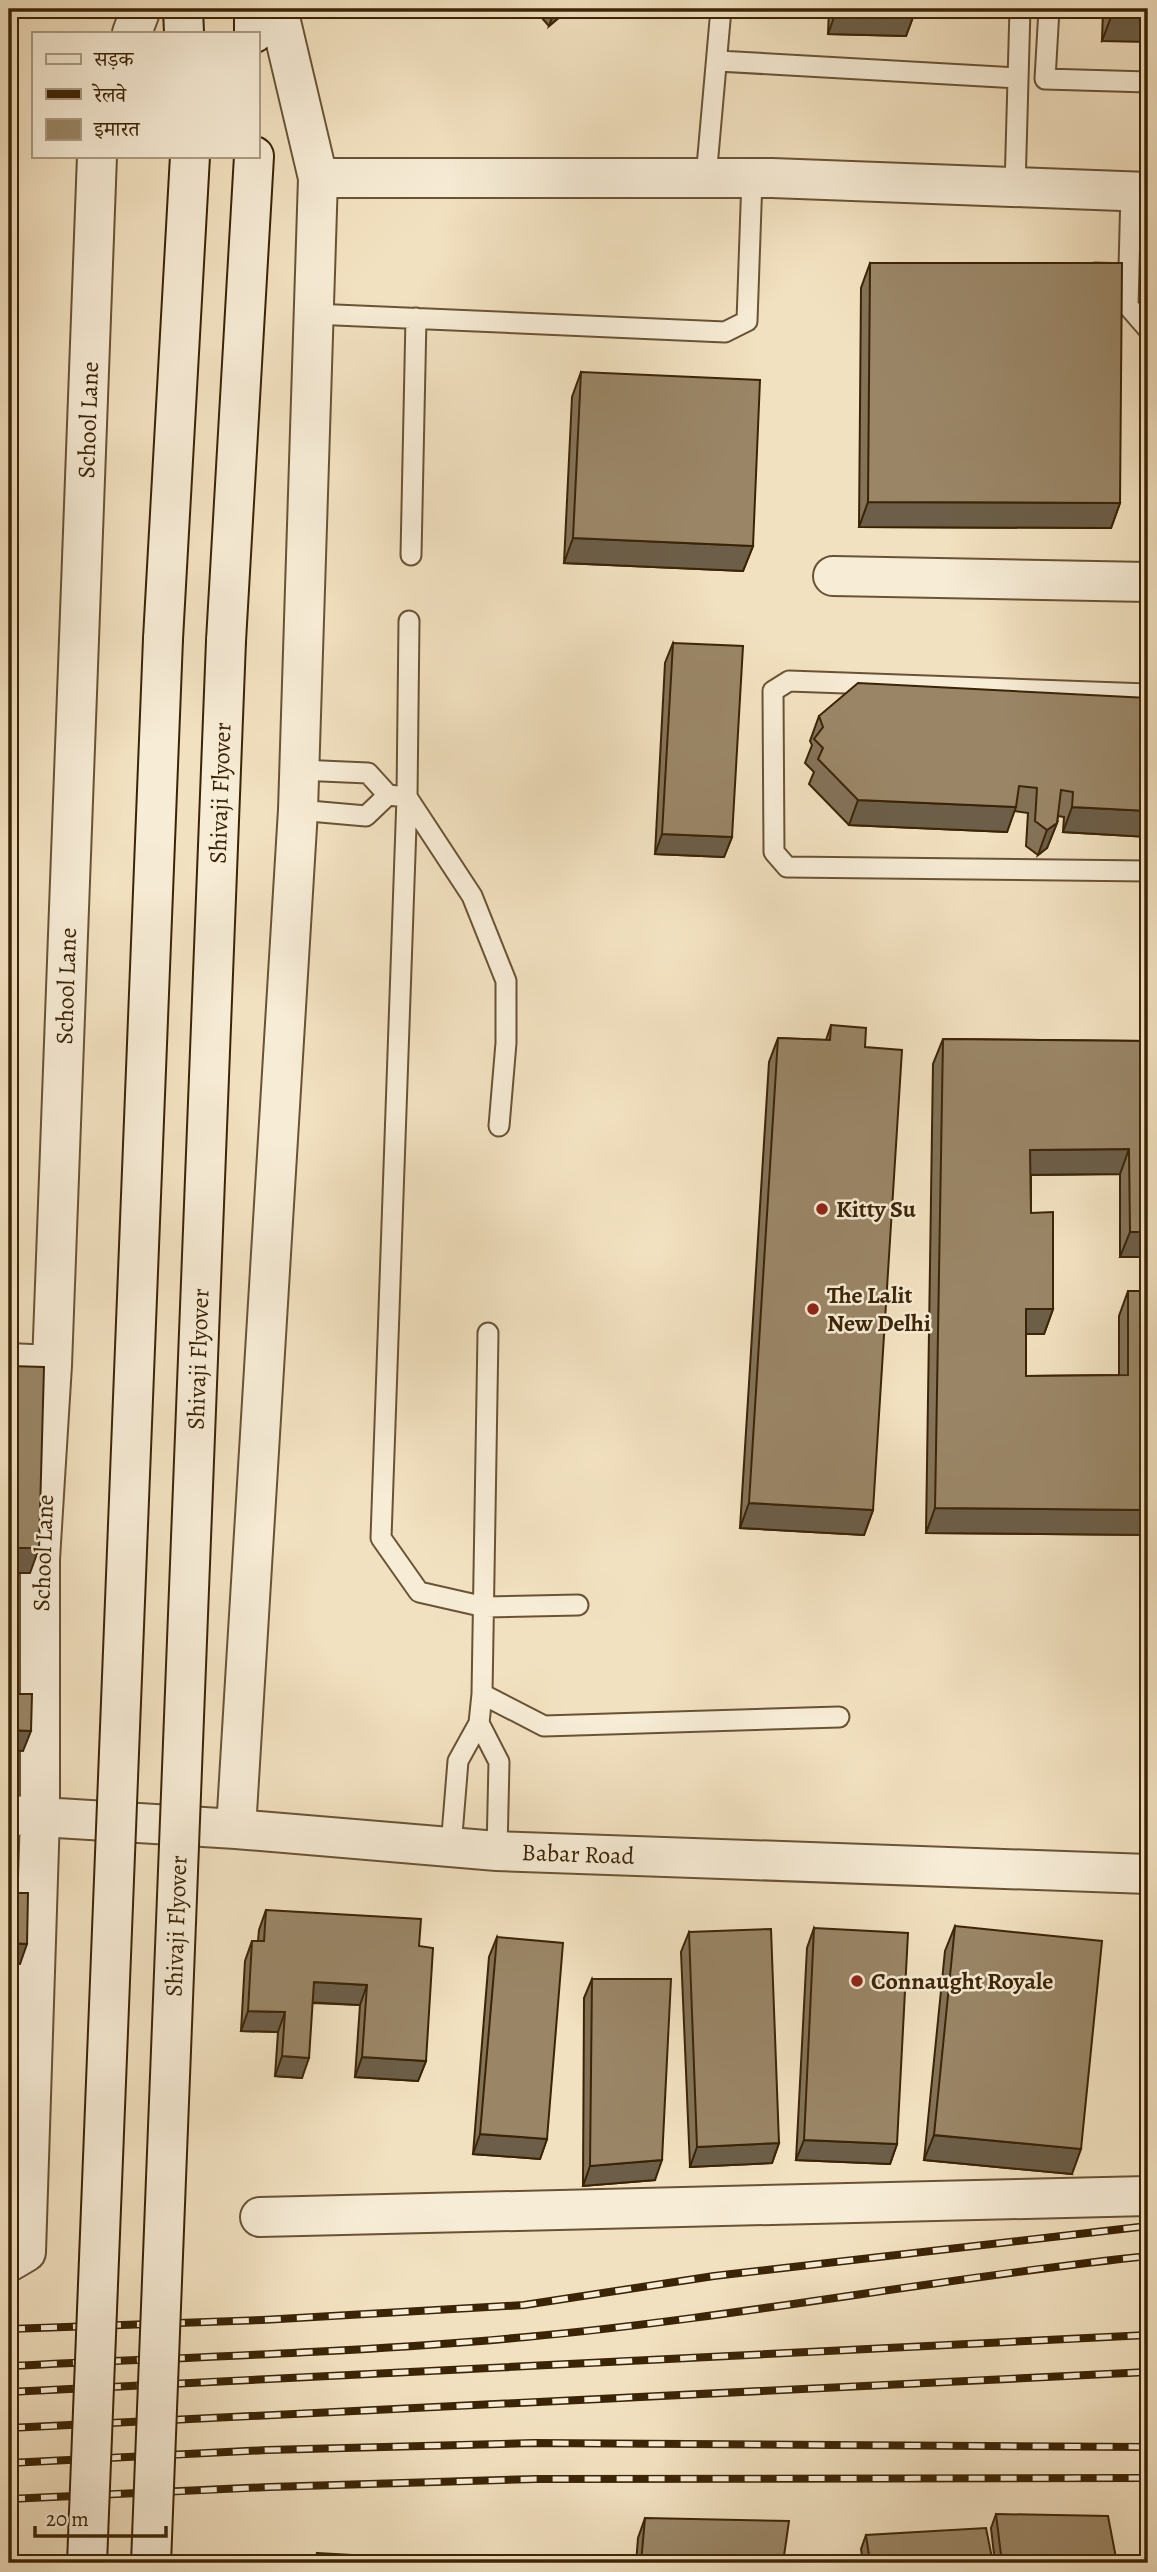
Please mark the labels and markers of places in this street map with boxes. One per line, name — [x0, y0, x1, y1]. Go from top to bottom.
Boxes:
place label: Kitty Su — [836, 1193, 917, 1225]
marker: Kitty Su — [814, 1201, 830, 1217]
place label: The Lalit New Delhi — [827, 1279, 931, 1339]
marker: The Lalit New Delhi — [805, 1301, 821, 1317]
place label: Connaught Royale — [871, 1965, 1053, 1997]
marker: Connaught Royale — [849, 1973, 865, 1989]

